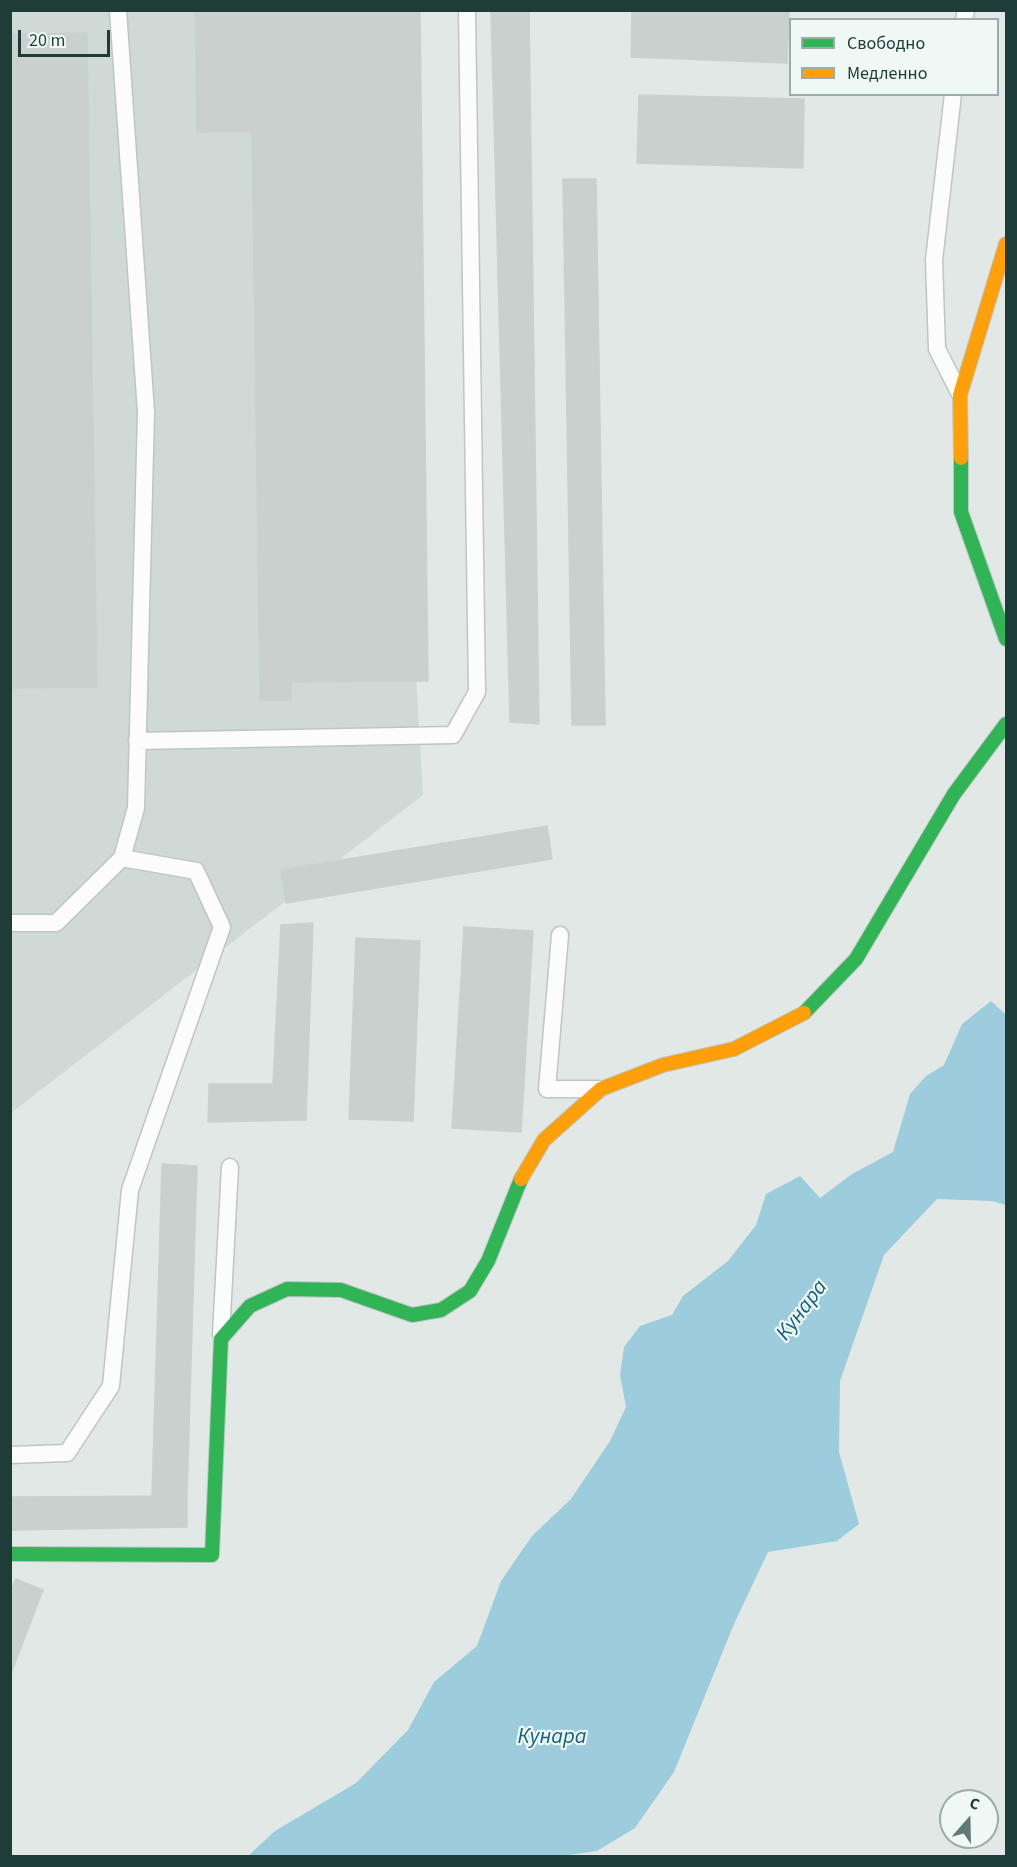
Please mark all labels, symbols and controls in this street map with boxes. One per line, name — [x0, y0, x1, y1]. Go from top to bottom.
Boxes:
scale bar — [21, 18, 112, 56]
legend — [789, 18, 999, 96]
text: 20 m — [29, 28, 65, 53]
text: Свободно — [847, 31, 925, 56]
text: Медленно — [847, 61, 927, 86]
water label: Кунара — [772, 1275, 834, 1347]
water label: Кунара — [517, 1725, 587, 1751]
north arrow — [939, 1789, 999, 1849]
text: С — [966, 1792, 983, 1816]

